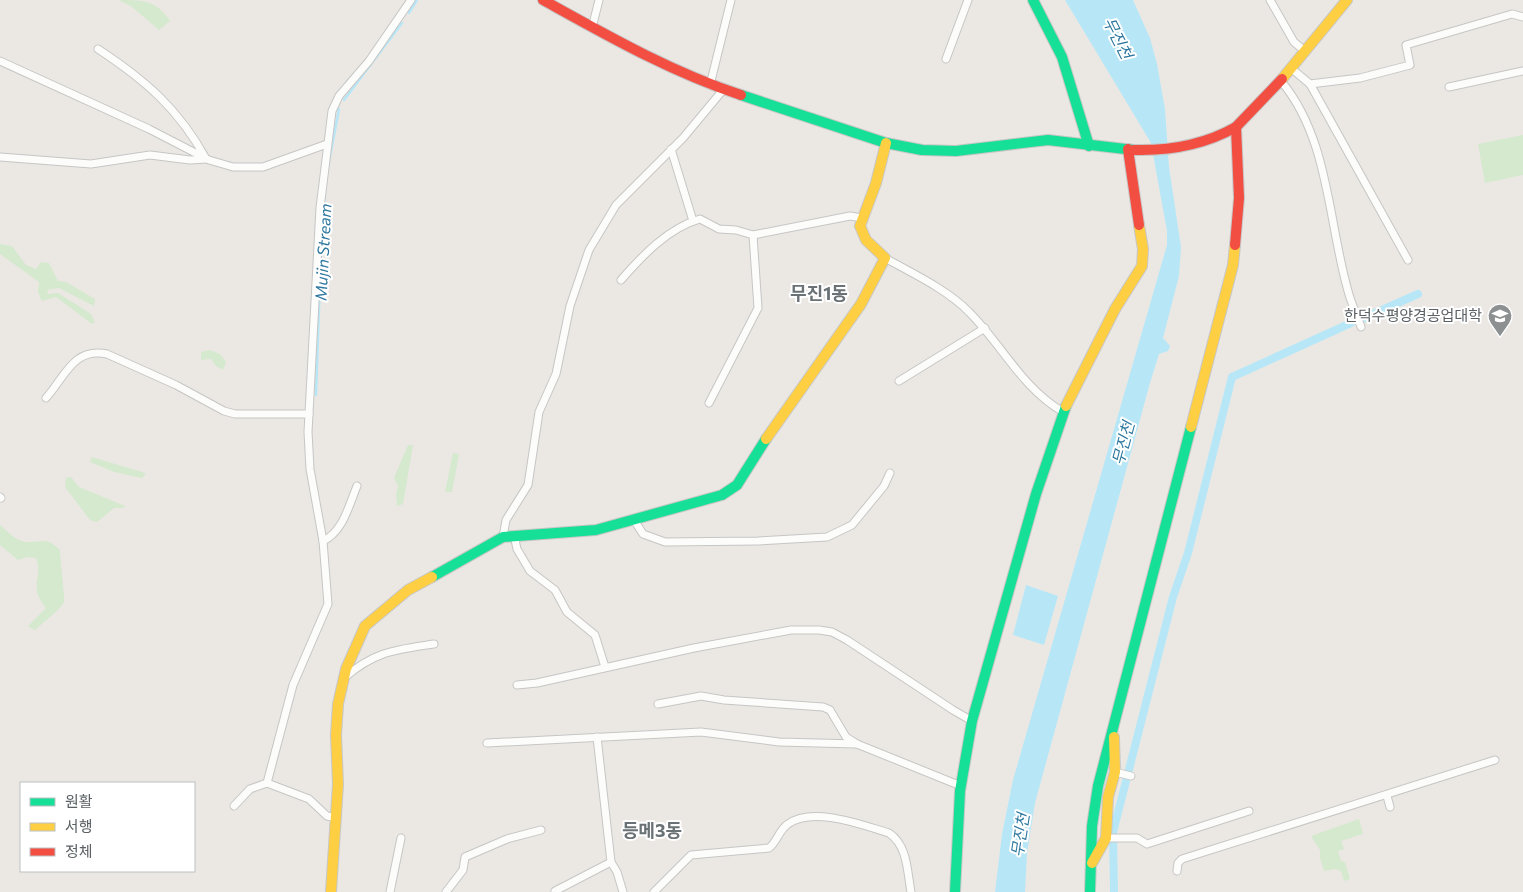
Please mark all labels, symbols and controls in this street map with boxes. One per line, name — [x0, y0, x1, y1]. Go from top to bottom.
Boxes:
water label: 무진천 — [1100, 14, 1138, 64]
water label: Mujin Stream — [310, 203, 335, 301]
district label: 무진1동 — [790, 282, 848, 304]
school or university icon: 한덕수평양경공업대학 — [1487, 303, 1513, 337]
place label: 한덕수평양경공업대학 — [1344, 306, 1482, 324]
water label: 무진천 — [1108, 417, 1138, 467]
legend — [20, 782, 195, 872]
text: 원활 — [65, 792, 93, 810]
water label: 무진천 — [1007, 809, 1033, 858]
text: 서행 — [65, 817, 93, 835]
district label: 등메3동 — [622, 819, 682, 841]
text: 정체 — [65, 842, 93, 860]

